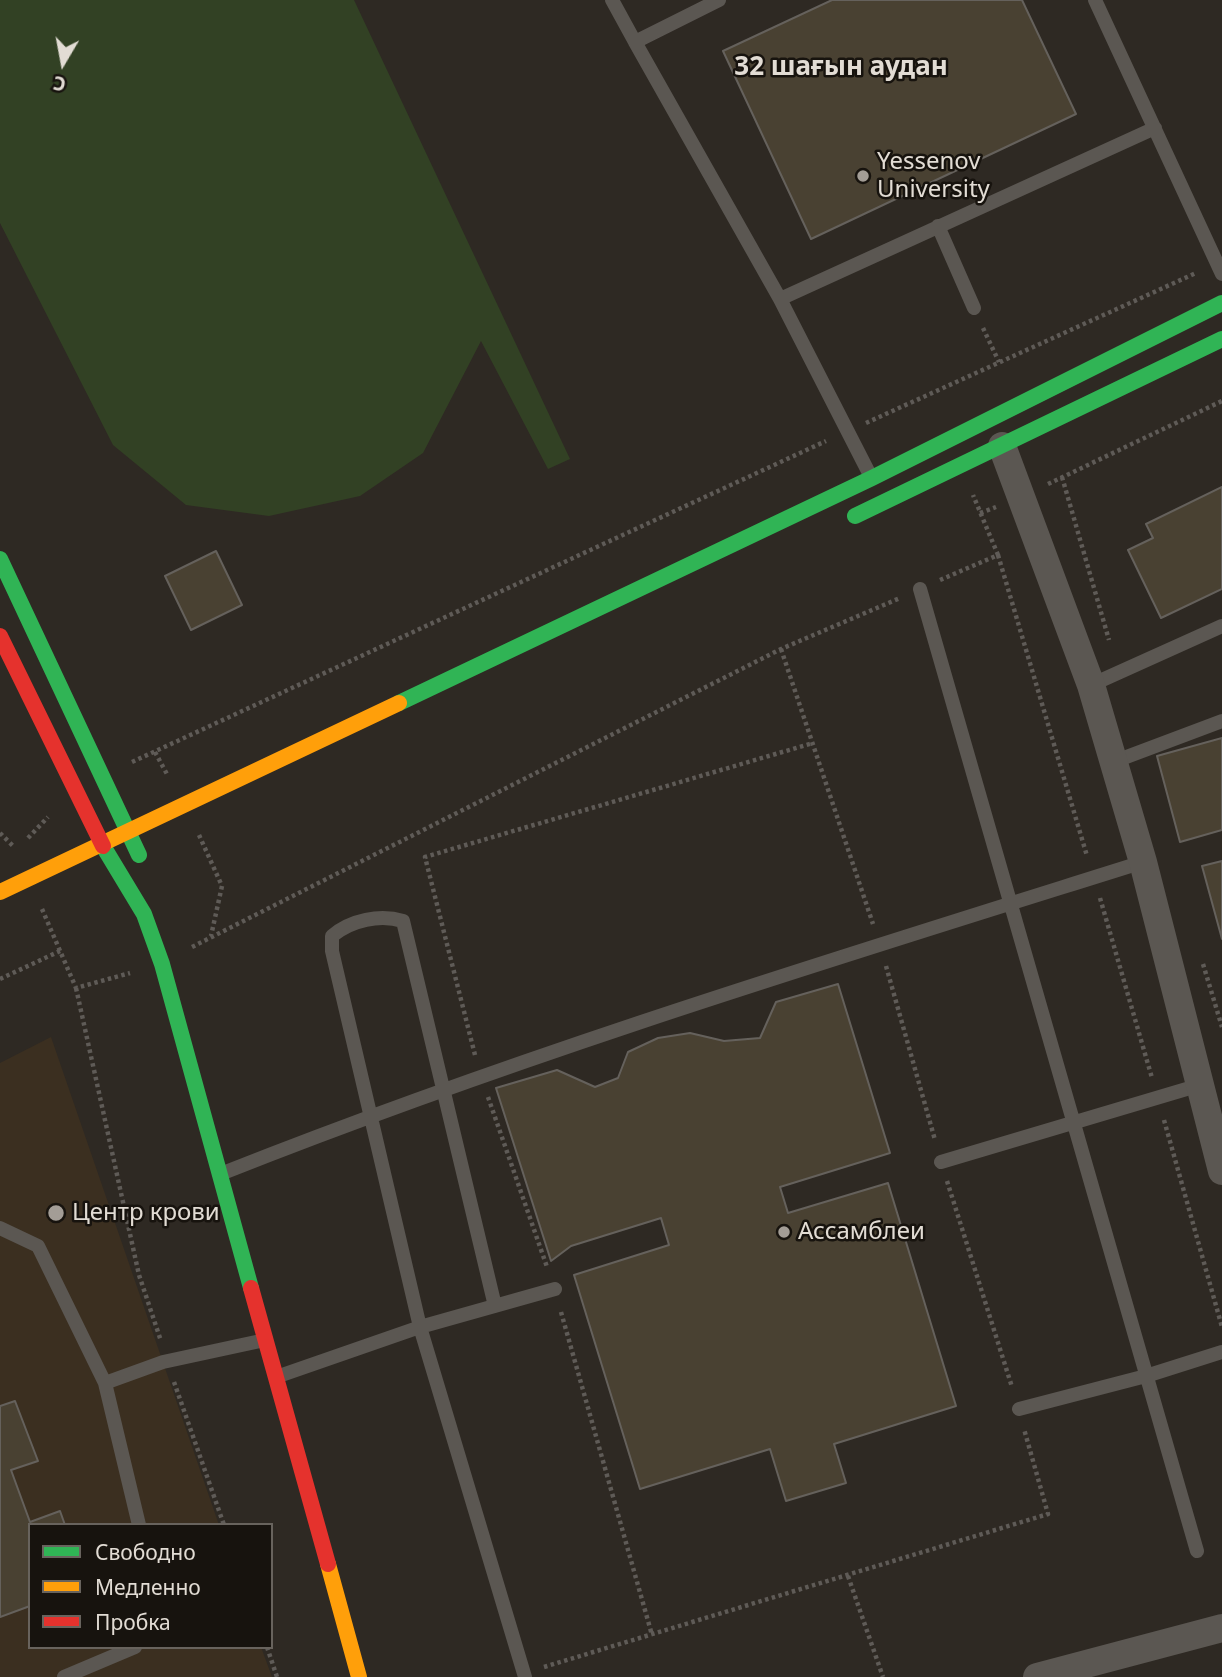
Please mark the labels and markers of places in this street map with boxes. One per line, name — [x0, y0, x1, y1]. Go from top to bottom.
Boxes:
place label: Yessenov University — [877, 148, 990, 204]
marker: Yessenov University — [855, 168, 871, 184]
place label: Центр крови — [72, 1199, 220, 1227]
marker: Центр крови — [46, 1203, 66, 1223]
place label: Ассамблеи — [798, 1218, 925, 1246]
marker: Ассамблеи — [776, 1224, 792, 1240]

